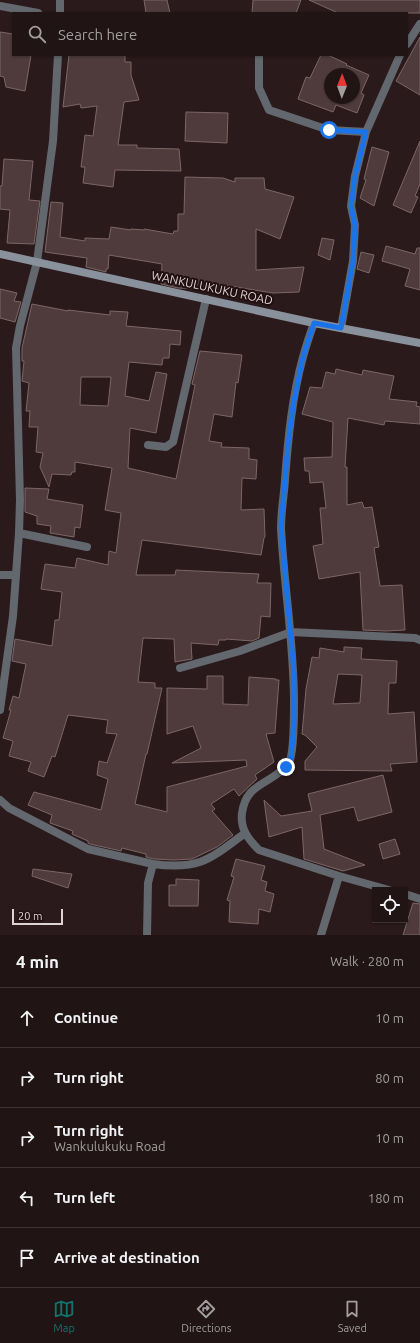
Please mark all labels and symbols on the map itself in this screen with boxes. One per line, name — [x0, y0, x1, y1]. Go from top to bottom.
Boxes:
north arrow — [324, 68, 360, 104]
route start — [320, 121, 338, 139]
street label: WANKULUKUKU ROAD — [150, 268, 274, 307]
route end — [277, 758, 295, 776]
scale bar — [12, 907, 63, 926]

